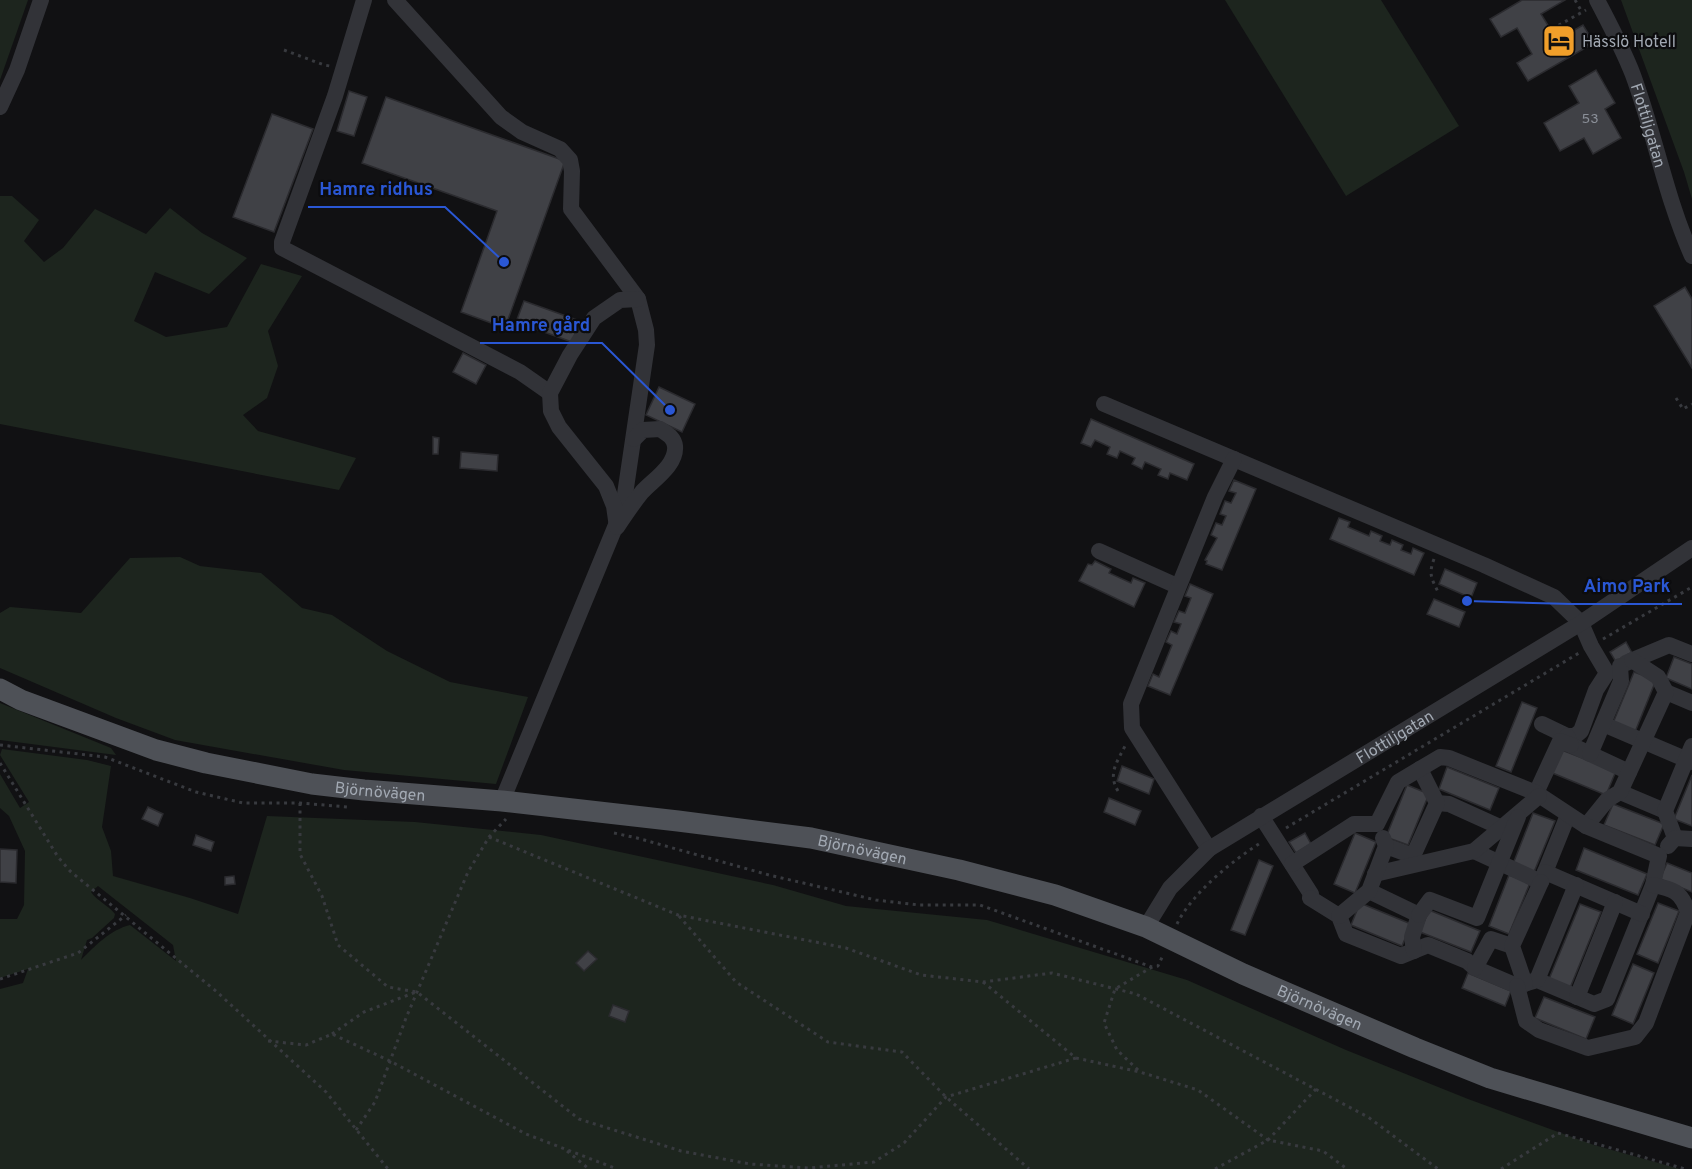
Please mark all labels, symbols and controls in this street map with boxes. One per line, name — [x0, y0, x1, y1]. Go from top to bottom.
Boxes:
hotel icon: Hässlö Hotell — [1541, 23, 1577, 59]
place label: Hässlö Hotell — [1582, 33, 1676, 53]
street label: Flottiljgatan — [1625, 81, 1669, 170]
house number: 53 — [1581, 111, 1599, 128]
callout: Hamre ridhus — [308, 171, 445, 207]
text: Hamre ridhus — [319, 179, 433, 202]
callout: Hamre gård — [480, 307, 602, 343]
text: Hamre gård — [492, 315, 590, 338]
callout: Aimo Park — [1571, 568, 1682, 604]
text: Aimo Park — [1583, 576, 1671, 599]
street label: Flottiljgatan — [1353, 707, 1438, 769]
street label: Björnövägen — [334, 779, 426, 807]
street label: Björnövägen — [815, 832, 909, 870]
street label: Björnövägen — [1273, 982, 1365, 1036]

